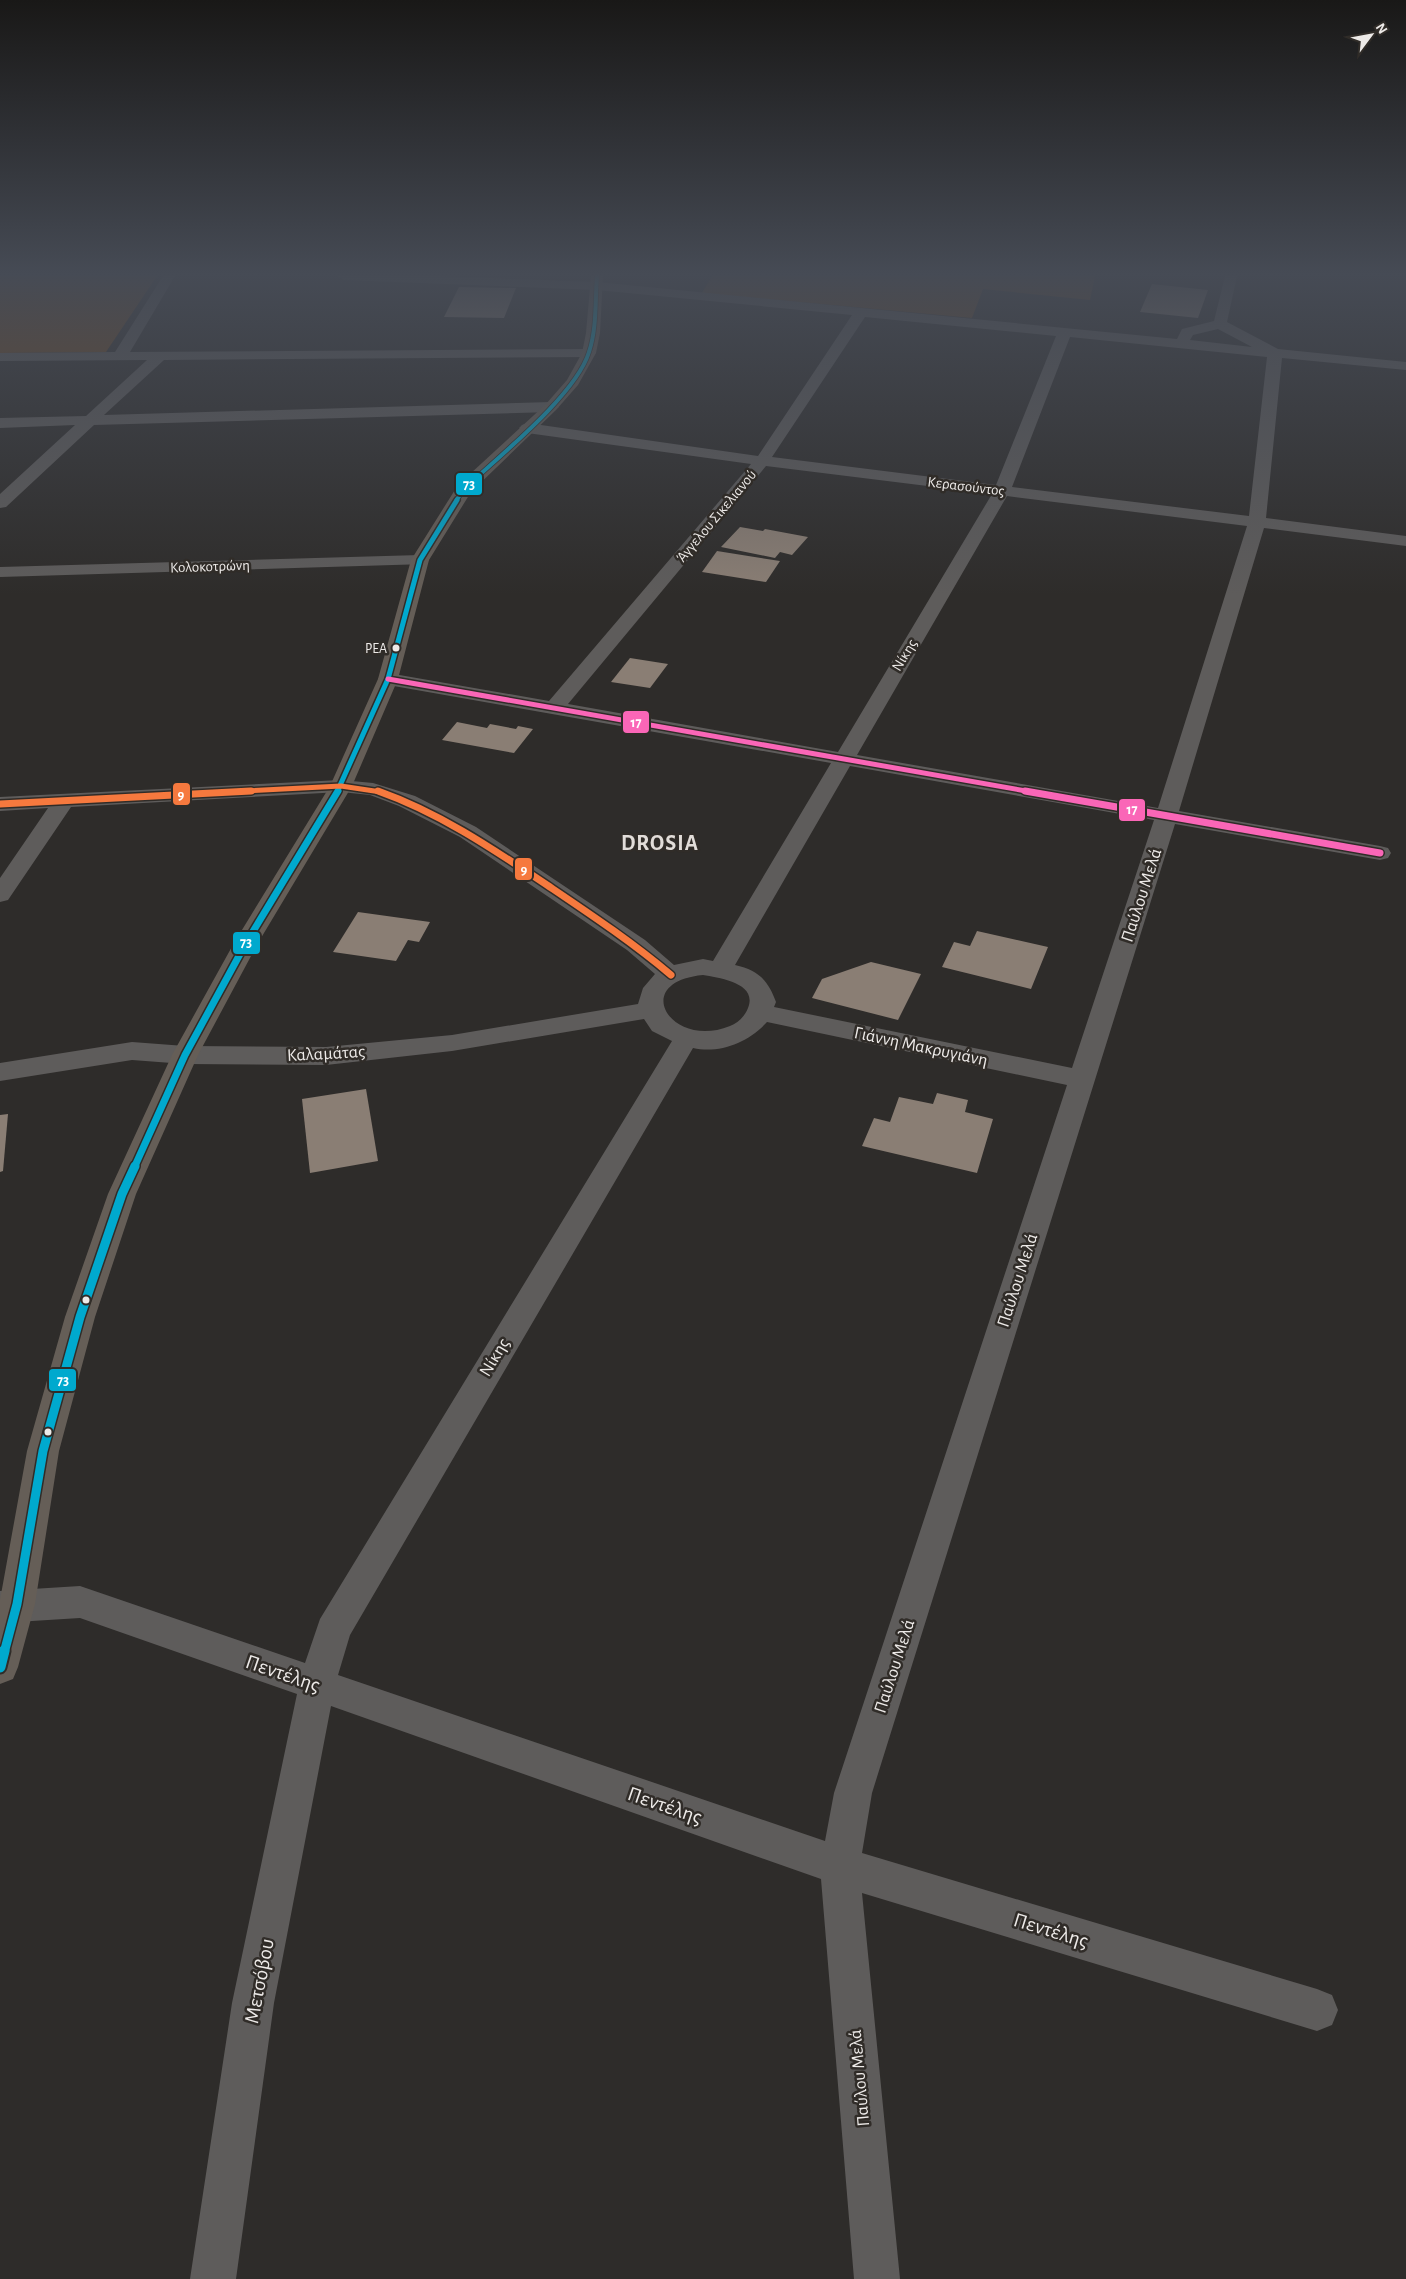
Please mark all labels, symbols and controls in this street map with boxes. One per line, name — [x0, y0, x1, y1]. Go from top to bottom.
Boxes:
north arrow — [1346, 10, 1396, 60]
text: N — [1373, 21, 1390, 36]
street label: Άγγελου Σικελιανού — [673, 467, 759, 565]
line badge: 73 — [455, 472, 483, 496]
street label: Κερασούντος — [927, 474, 1005, 499]
text: 73 — [463, 478, 475, 492]
street label: Κολοκοτρώνη — [170, 558, 250, 575]
street label: Νίκης — [889, 637, 920, 674]
place label: ΡΕΑ — [365, 642, 387, 656]
marker: ΡΕΑ — [391, 643, 401, 653]
line badge: 17 — [622, 710, 650, 734]
text: 17 — [630, 716, 642, 730]
line badge: 9 — [172, 782, 191, 806]
text: 9 — [178, 788, 185, 802]
line badge: 17 — [1118, 798, 1146, 822]
text: 17 — [1126, 803, 1138, 817]
district label: DROSIA — [621, 832, 699, 854]
street label: Παύλου Μελά — [1118, 846, 1166, 944]
line badge: 9 — [514, 857, 533, 881]
text: 9 — [521, 863, 528, 877]
line badge: 73 — [232, 931, 261, 955]
text: 73 — [240, 936, 252, 950]
street label: Γιάννη Μακρυγιάνη — [852, 1024, 989, 1070]
street label: Καλαμάτας — [287, 1043, 366, 1065]
street label: Παύλου Μελά — [994, 1231, 1042, 1329]
unlabelled marker — [81, 1295, 91, 1305]
street label: Νίκης — [476, 1335, 513, 1380]
line badge: 73 — [48, 1368, 77, 1392]
text: 73 — [57, 1374, 69, 1388]
unlabelled marker — [43, 1427, 53, 1437]
street label: Παύλου Μελά — [871, 1617, 919, 1715]
street label: Πεντέλης — [243, 1651, 323, 1696]
street label: Πεντέλης — [625, 1783, 705, 1828]
street label: Πεντέλης — [1011, 1909, 1091, 1952]
street label: Μετσόβου — [241, 1937, 278, 2025]
street label: Παύλου Μελά — [847, 2029, 873, 2127]

